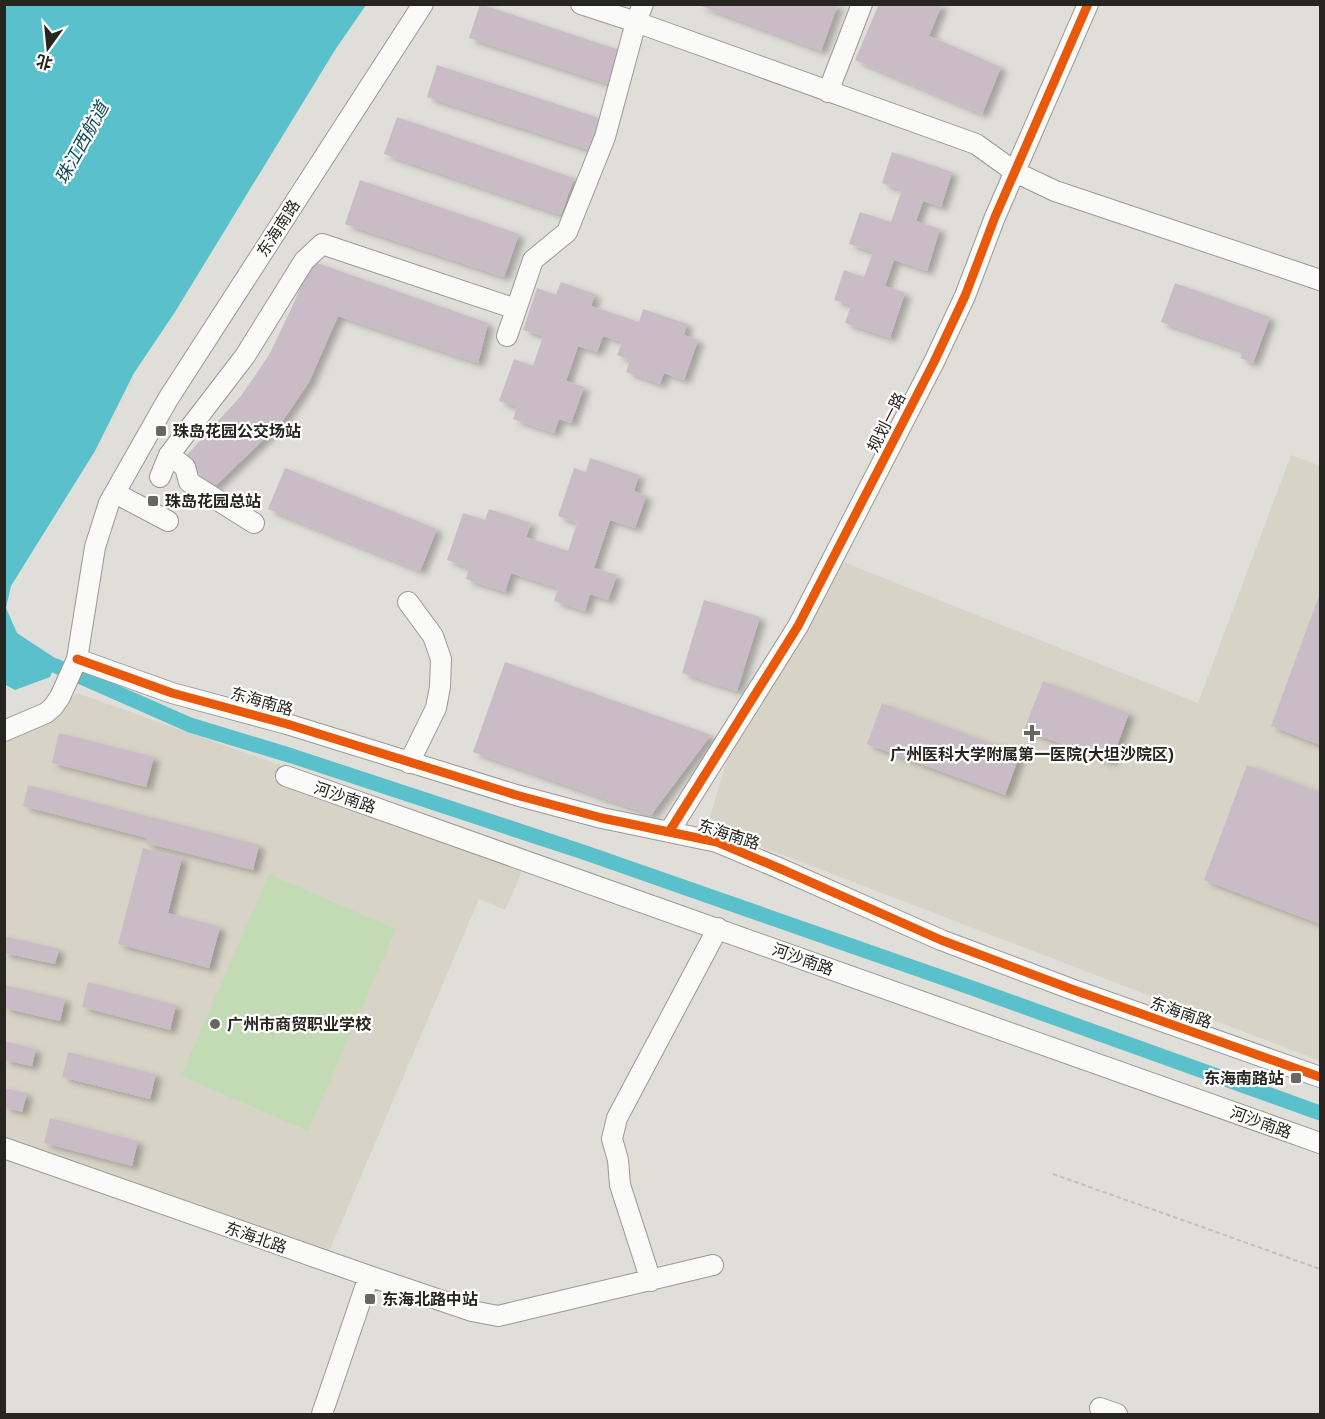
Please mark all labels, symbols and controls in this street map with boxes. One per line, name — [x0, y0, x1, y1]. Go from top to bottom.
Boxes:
north arrow — [18, 18, 78, 78]
text: 北 — [34, 51, 54, 74]
water label: 珠江西航道 — [50, 95, 114, 187]
street label: 东海南路 — [252, 196, 304, 260]
street label: 规划一路 — [863, 389, 909, 455]
place label: 珠岛花园公交场站 — [173, 421, 301, 441]
marker: 珠岛花园公交场站 — [154, 424, 168, 438]
place label: 珠岛花园总站 — [165, 491, 261, 511]
marker: 珠岛花园总站 — [146, 494, 160, 508]
street label: 东海南路 — [228, 683, 296, 719]
marker: 广州医科大学附属第一医院(大坦沙院区) — [1023, 724, 1041, 742]
place label: 广州医科大学附属第一医院(大坦沙院区) — [890, 744, 1174, 764]
street label: 河沙南路 — [311, 777, 379, 817]
street label: 东海南路 — [695, 815, 763, 853]
street label: 河沙南路 — [770, 939, 836, 979]
street label: 东海南路 — [1147, 992, 1215, 1032]
place label: 广州市商贸职业学校 — [227, 1014, 372, 1034]
marker: 广州市商贸职业学校 — [208, 1017, 222, 1031]
place label: 东海南路站 — [1204, 1068, 1284, 1088]
marker: 东海南路站 — [1289, 1071, 1303, 1085]
street label: 河沙南路 — [1228, 1102, 1294, 1142]
street label: 东海北路 — [222, 1217, 290, 1257]
place label: 东海北路中站 — [382, 1289, 478, 1309]
marker: 东海北路中站 — [363, 1292, 377, 1306]

